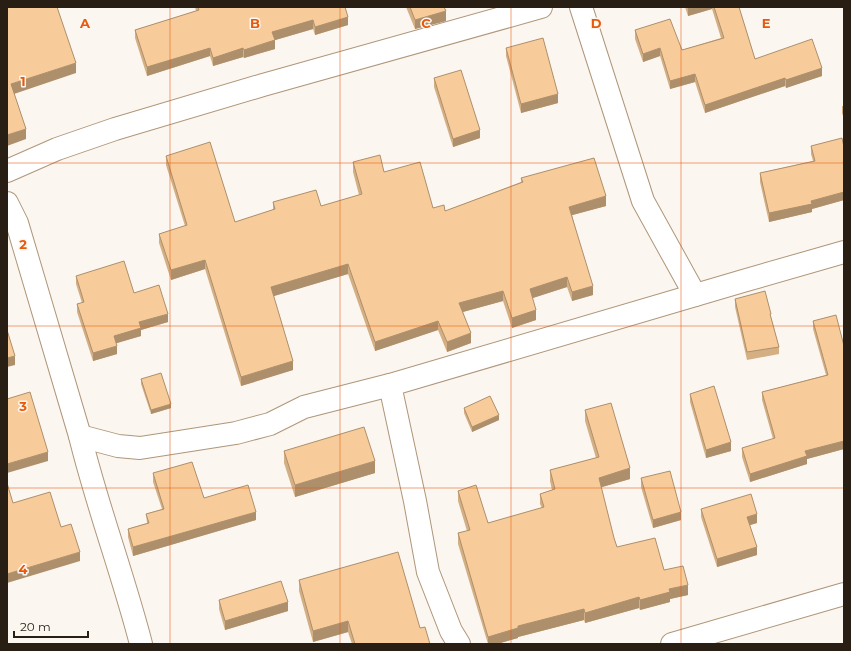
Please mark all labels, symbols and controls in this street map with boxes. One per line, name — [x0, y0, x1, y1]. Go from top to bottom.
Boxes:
text: A — [79, 15, 91, 31]
text: B — [250, 15, 260, 31]
text: C — [421, 15, 431, 31]
text: D — [591, 15, 602, 31]
text: E — [762, 15, 771, 31]
text: 1 — [20, 73, 26, 89]
text: 2 — [19, 236, 27, 252]
text: 3 — [18, 398, 27, 414]
text: 4 — [19, 561, 28, 577]
scale bar — [14, 613, 88, 639]
text: 20 m — [20, 619, 51, 634]

